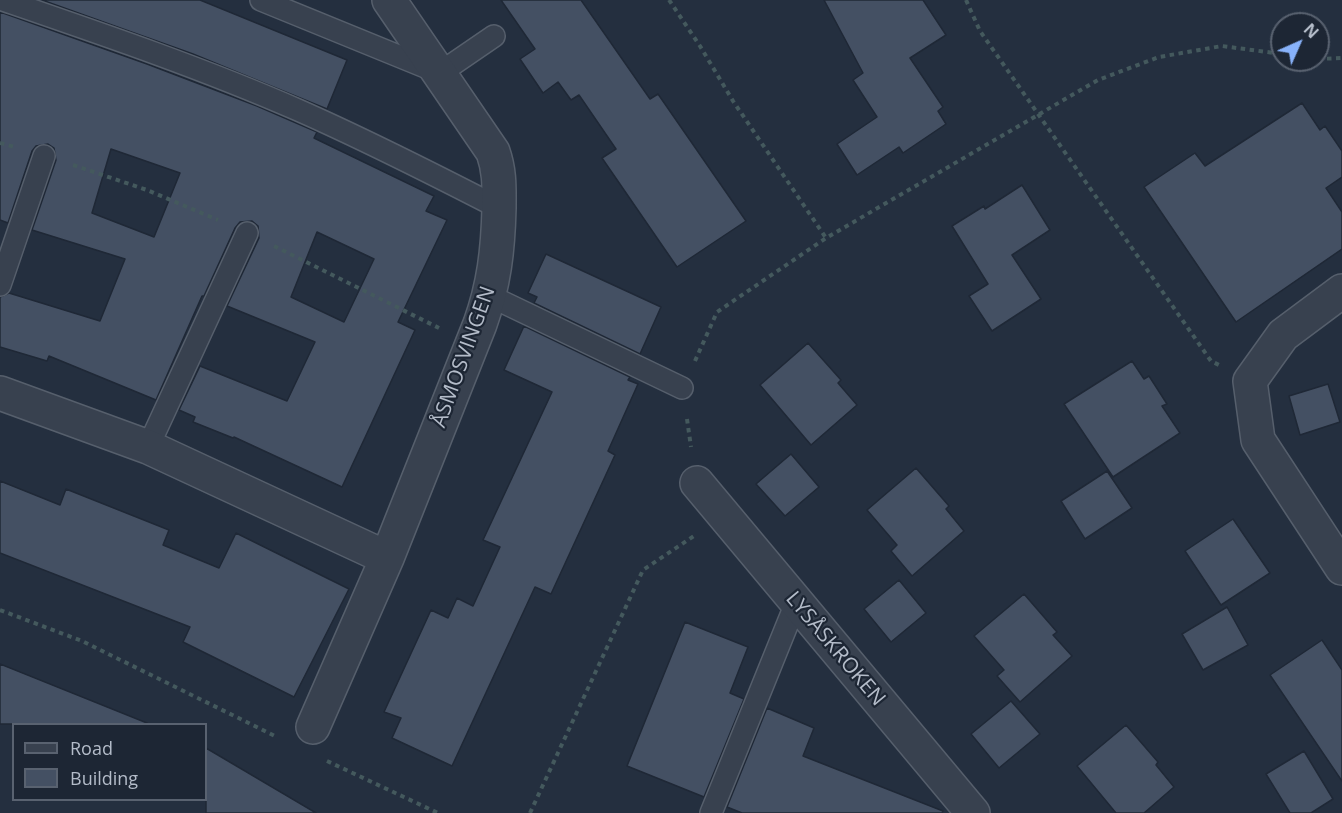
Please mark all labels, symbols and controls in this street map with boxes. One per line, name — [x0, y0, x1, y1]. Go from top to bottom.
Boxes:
north arrow — [1270, 12, 1330, 72]
text: N — [1299, 18, 1324, 43]
street label: ÅSMOSVINGEN — [427, 283, 501, 431]
street label: LYSÅSKROKEN — [780, 587, 890, 711]
legend — [12, 723, 207, 801]
text: Road — [70, 736, 113, 760]
text: Building — [70, 766, 138, 790]

